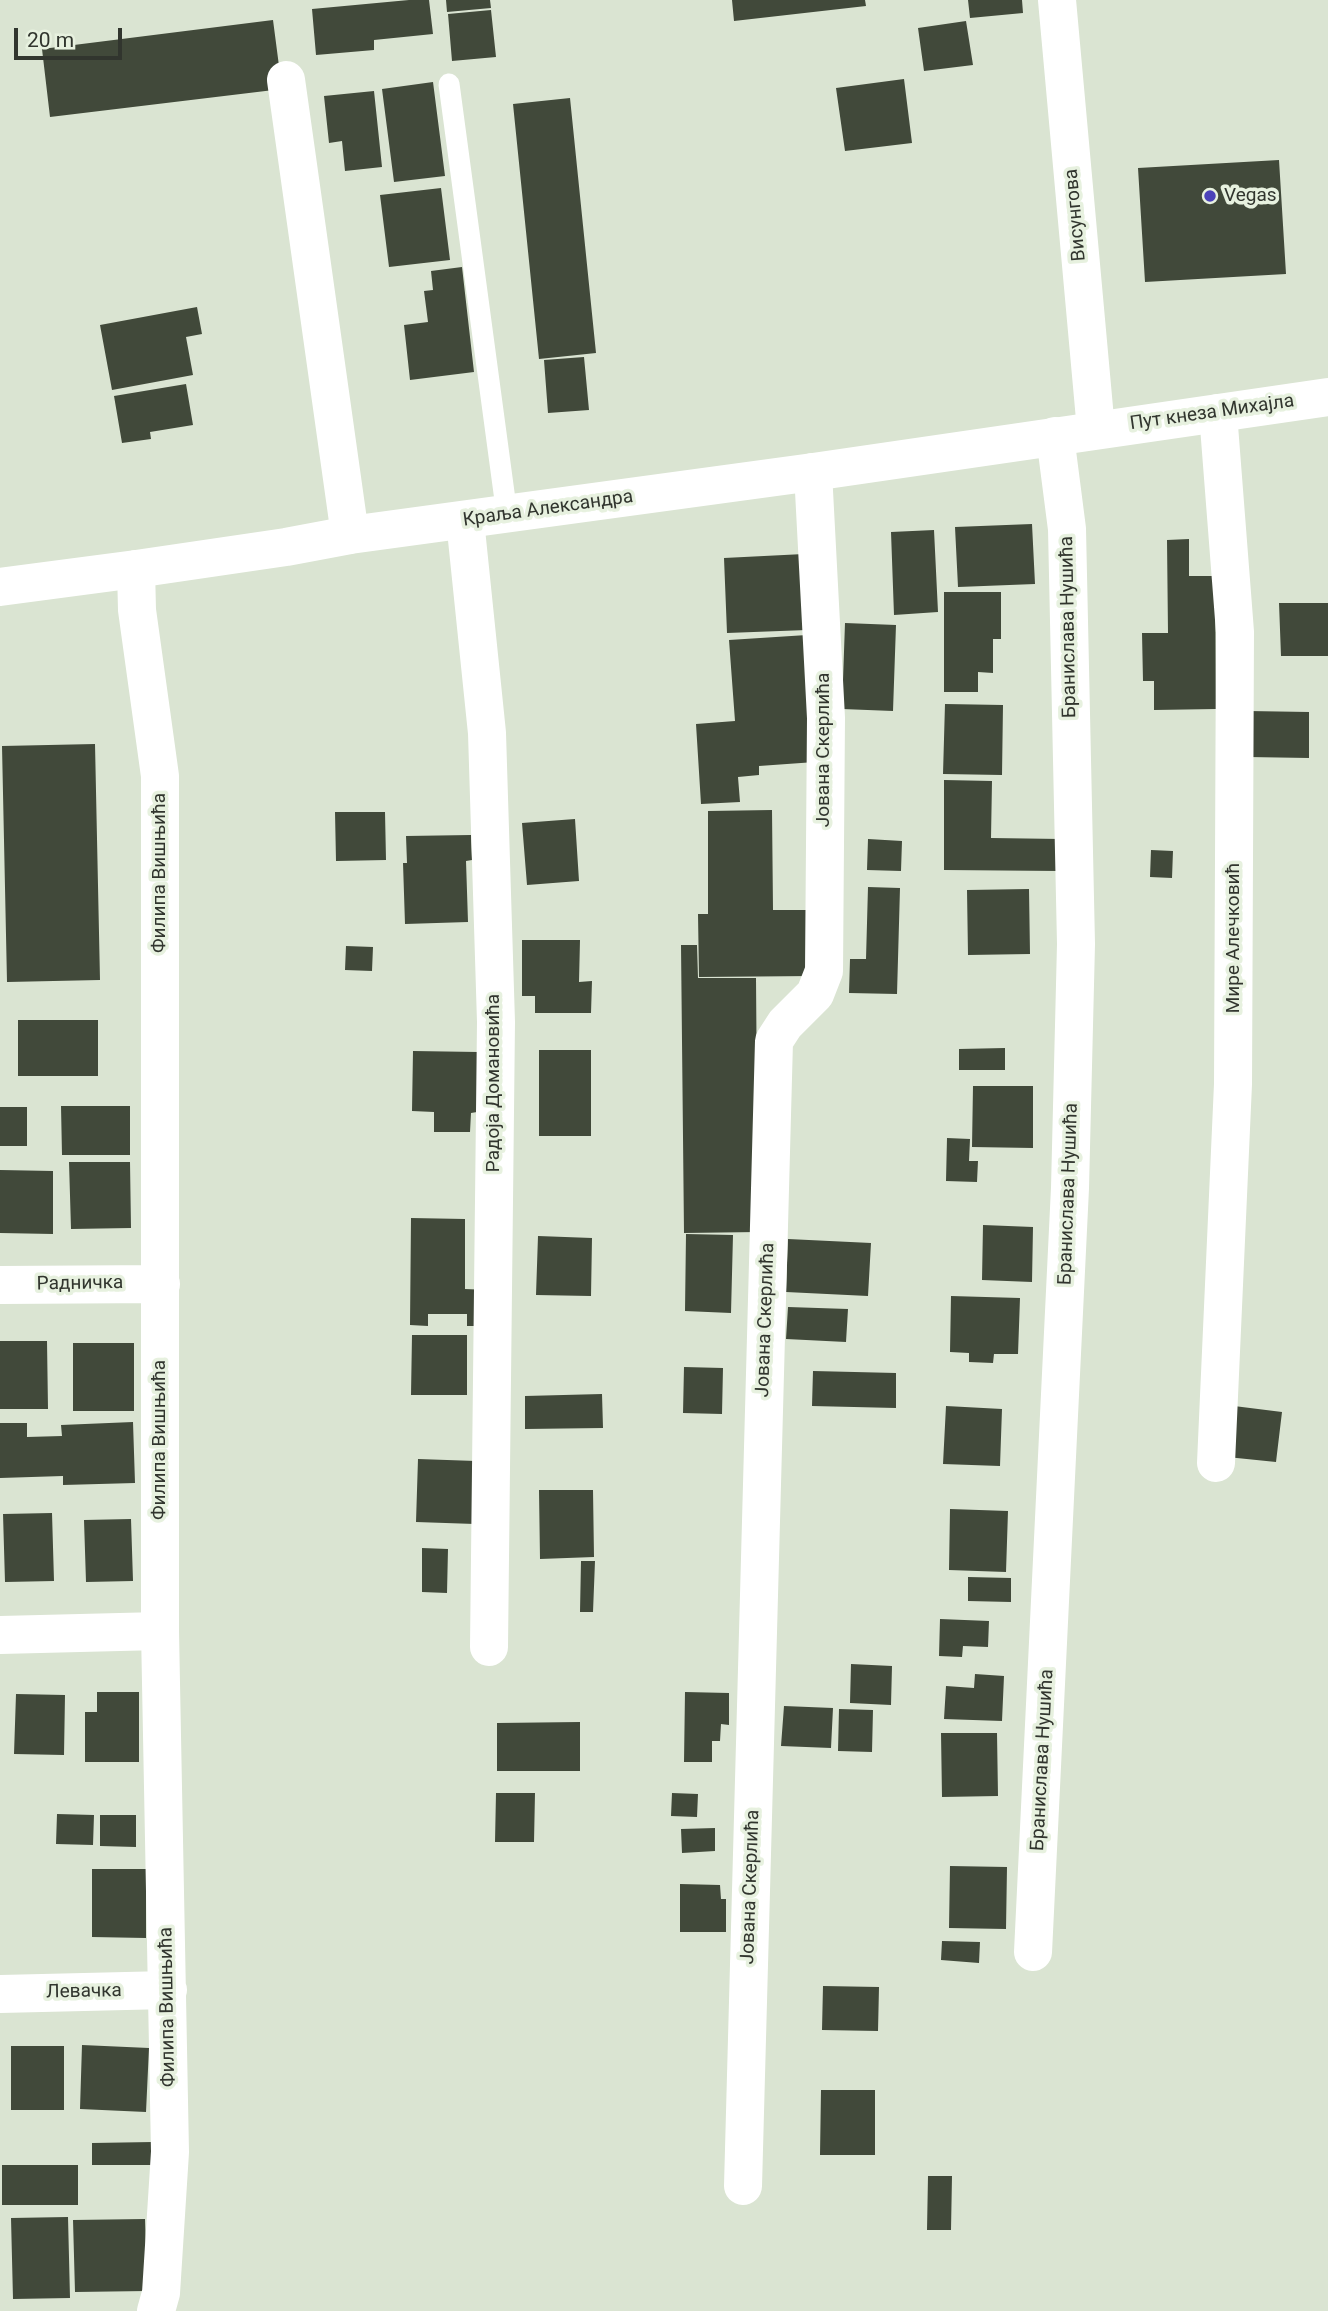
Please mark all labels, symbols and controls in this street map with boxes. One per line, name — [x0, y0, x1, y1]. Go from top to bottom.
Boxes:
scale bar — [18, 14, 126, 58]
text: 20 m — [27, 28, 74, 52]
street label: Висунгова — [1061, 168, 1091, 262]
place label: Vegas — [1224, 185, 1277, 207]
marker: Vegas — [1202, 188, 1218, 204]
street label: Пут кнеза Михајла — [1128, 390, 1296, 436]
street label: Краља Александра — [461, 486, 635, 532]
street label: Бранислава Нушића — [1056, 536, 1082, 718]
street label: Јована Скерлића — [813, 673, 835, 827]
street label: Филипа Вишњића — [149, 793, 171, 953]
street label: Мире Алечковић — [1223, 863, 1245, 1013]
street label: Радоја Домановића — [483, 994, 505, 1172]
street label: Бранислава Нушића — [1054, 1103, 1084, 1285]
street label: Јована Скерлића — [752, 1242, 780, 1398]
street label: Радничка — [37, 1272, 123, 1296]
street label: Филипа Вишњића — [149, 1360, 171, 1520]
street label: Бранислава Нушића — [1027, 1668, 1059, 1852]
street label: Јована Скерлића — [737, 1809, 765, 1965]
street label: Филипа Вишњића — [155, 1927, 181, 2087]
street label: Левачка — [46, 1980, 122, 2004]

